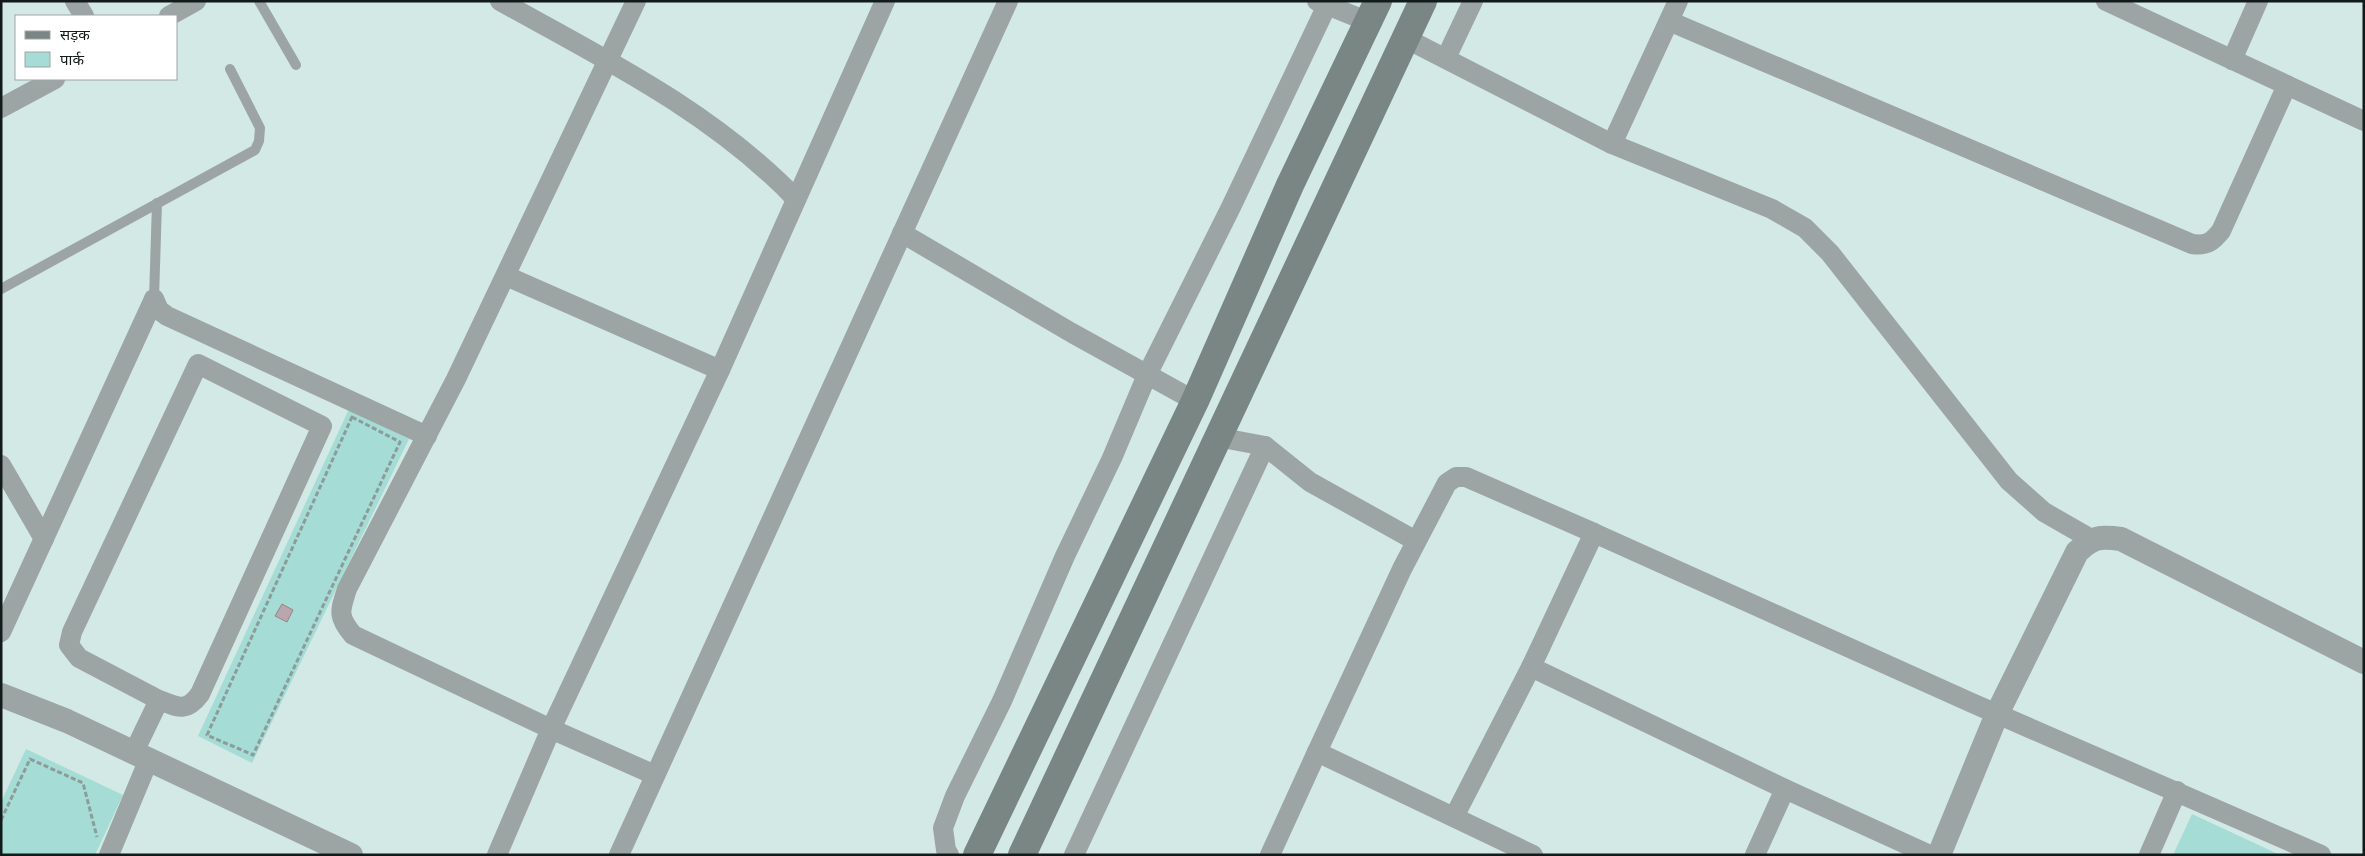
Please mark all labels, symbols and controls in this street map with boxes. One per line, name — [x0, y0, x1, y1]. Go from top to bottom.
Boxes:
legend — [15, 15, 178, 80]
text: सड़क — [60, 22, 90, 45]
text: पार्क — [60, 47, 84, 70]

